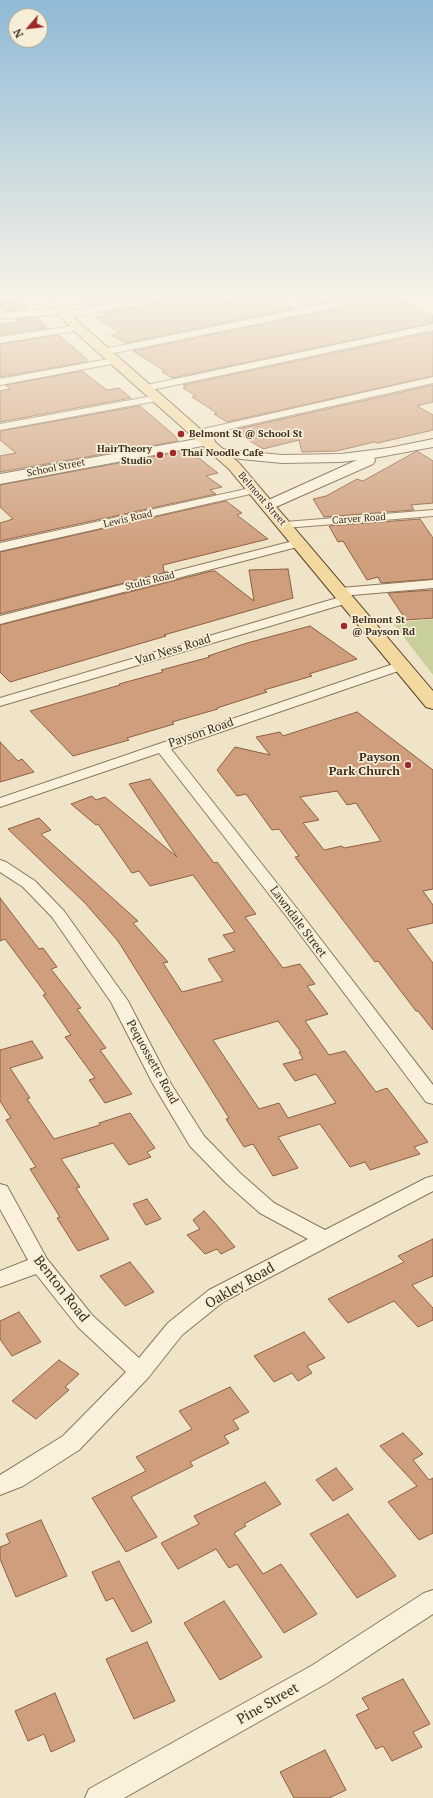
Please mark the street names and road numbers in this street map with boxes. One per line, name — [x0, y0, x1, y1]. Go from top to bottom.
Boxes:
street label: School Street — [26, 456, 86, 480]
street label: Belmont Street — [235, 470, 289, 528]
street label: Lewis Road — [102, 508, 154, 530]
street label: Carver Road — [332, 511, 386, 527]
street label: Stults Road — [124, 569, 176, 593]
street label: Van Ness Road — [133, 632, 213, 668]
street label: Payson Road — [167, 715, 235, 751]
street label: Lawndale Street — [266, 883, 330, 961]
street label: Pequossette Road — [123, 1017, 181, 1107]
street label: Benton Road — [30, 1252, 92, 1326]
street label: Oakley Road — [202, 1259, 278, 1313]
street label: Pine Street — [234, 1680, 302, 1728]

